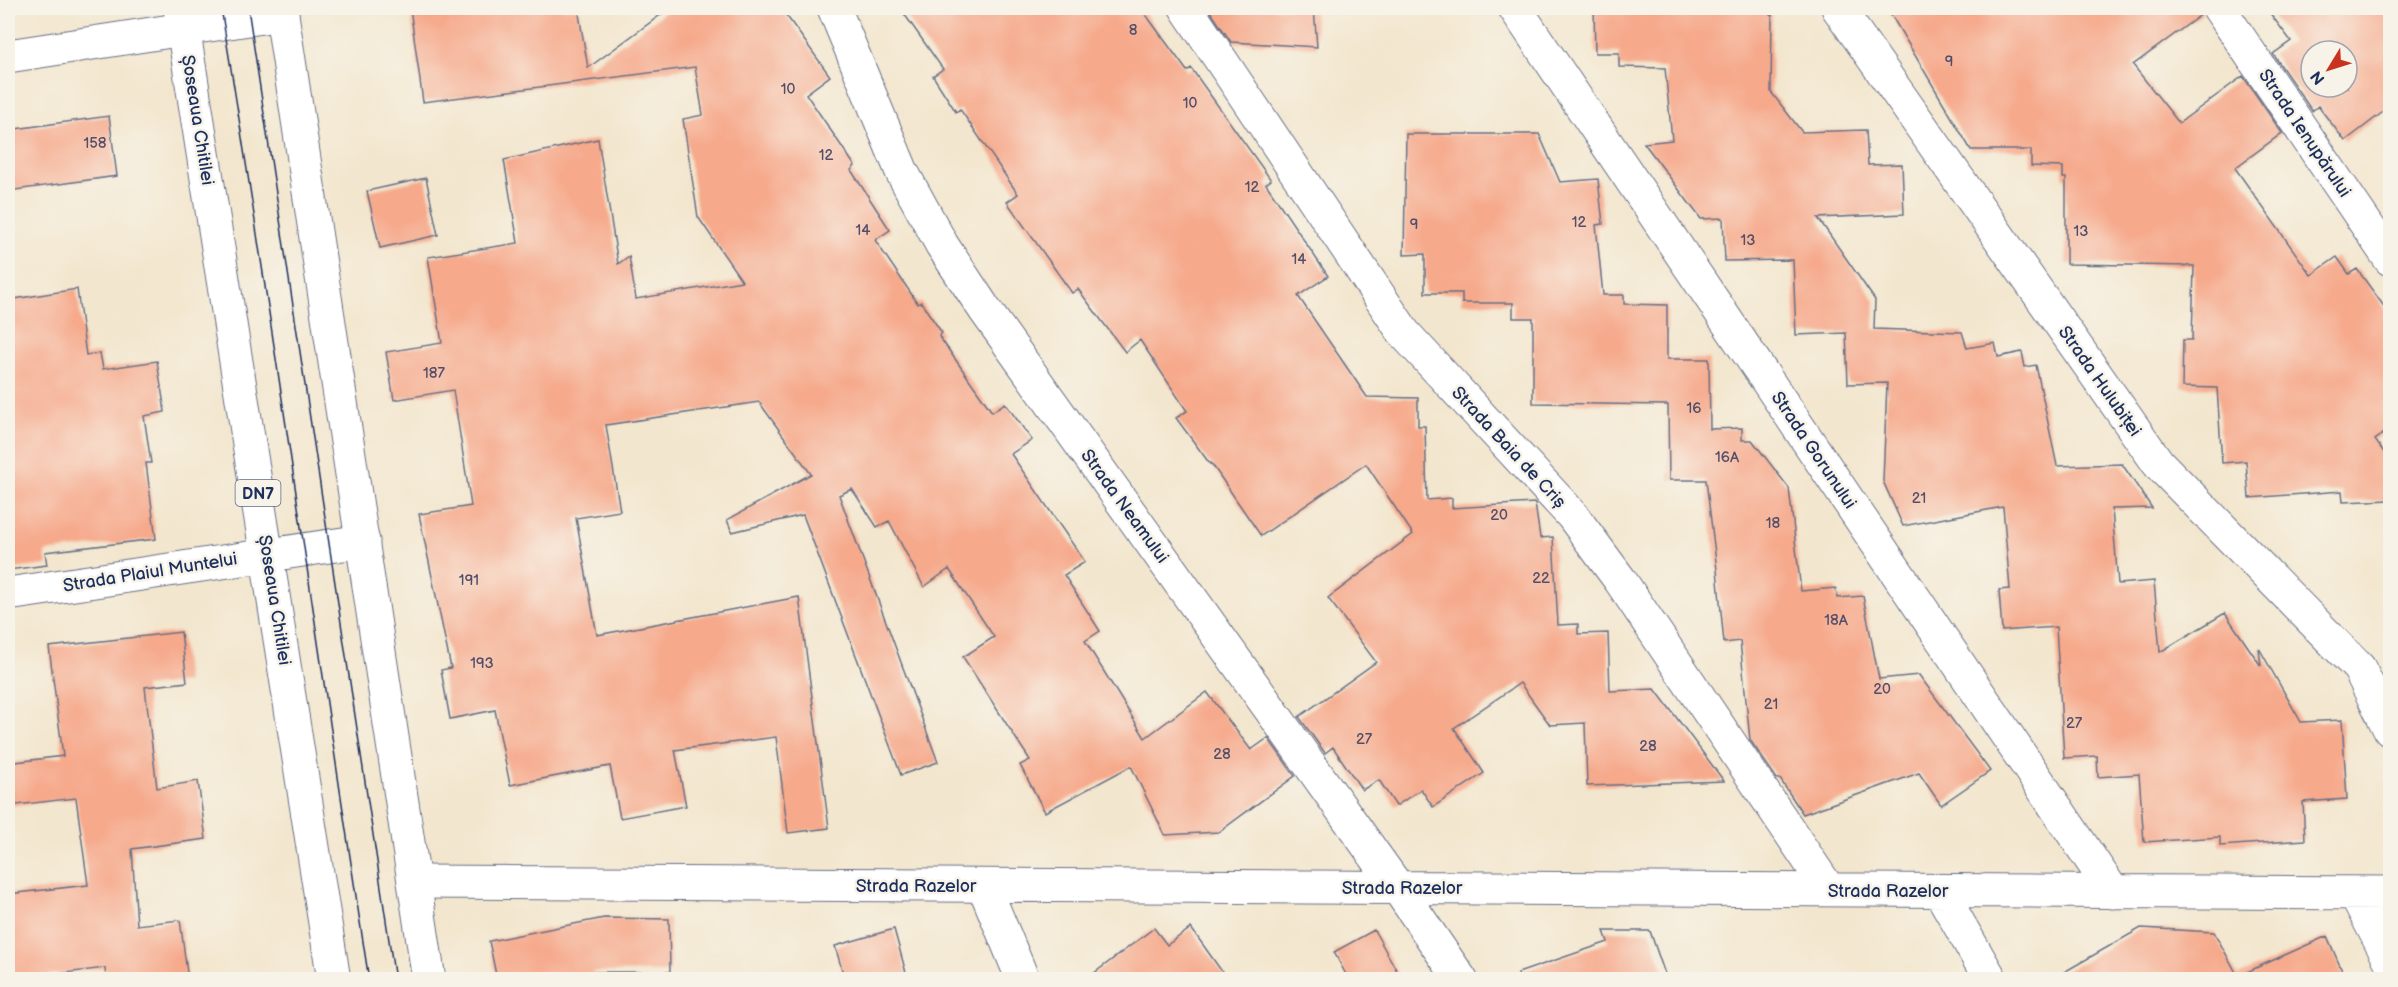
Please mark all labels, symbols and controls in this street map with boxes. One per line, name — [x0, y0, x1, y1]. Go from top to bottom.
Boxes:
house number: 8 — [1129, 21, 1138, 40]
north arrow — [2299, 39, 2359, 99]
house number: 9 — [1945, 52, 1953, 71]
street label: Șoseaua Chitilei — [177, 54, 218, 187]
street label: Strada Ienupărului — [2254, 65, 2355, 201]
text: N — [2307, 67, 2330, 88]
house number: 10 — [781, 80, 795, 99]
house number: 10 — [1183, 94, 1197, 113]
house number: 158 — [83, 134, 107, 153]
house number: 12 — [819, 146, 833, 165]
house number: 12 — [1245, 178, 1259, 197]
house number: 12 — [1572, 213, 1586, 232]
house number: 9 — [1410, 215, 1418, 234]
house number: 14 — [856, 221, 870, 240]
house number: 13 — [2073, 222, 2089, 241]
house number: 13 — [1740, 231, 1756, 250]
house number: 14 — [1292, 250, 1306, 269]
street label: Strada Hulubiței — [2054, 322, 2146, 441]
house number: 187 — [423, 364, 446, 383]
street label: Strada Baia de Criș — [1447, 382, 1570, 512]
street label: Strada Gorunului — [1767, 388, 1861, 513]
house number: 16 — [1687, 399, 1701, 418]
street label: Strada Neamului — [1076, 445, 1173, 567]
house number: 16A — [1715, 448, 1740, 467]
road number: DN7 — [236, 480, 280, 506]
house number: 21 — [1912, 489, 1926, 508]
house number: 20 — [1490, 506, 1508, 525]
house number: 18 — [1766, 514, 1781, 533]
street label: Șoseaua Chitilei — [254, 534, 295, 667]
street label: Strada Plaiul Muntelui — [61, 548, 239, 597]
house number: 22 — [1532, 569, 1550, 588]
house number: 191 — [459, 571, 479, 590]
house number: 18A — [1824, 611, 1849, 630]
house number: 193 — [470, 654, 494, 673]
house number: 20 — [1873, 680, 1891, 699]
house number: 21 — [1764, 695, 1778, 714]
house number: 27 — [2066, 714, 2083, 733]
house number: 27 — [1356, 730, 1373, 749]
house number: 28 — [1639, 737, 1657, 756]
house number: 28 — [1213, 745, 1231, 764]
street label: Strada Razelor — [856, 876, 977, 897]
street label: Strada Razelor — [1342, 878, 1463, 899]
street label: Strada Razelor — [1828, 881, 1949, 902]

